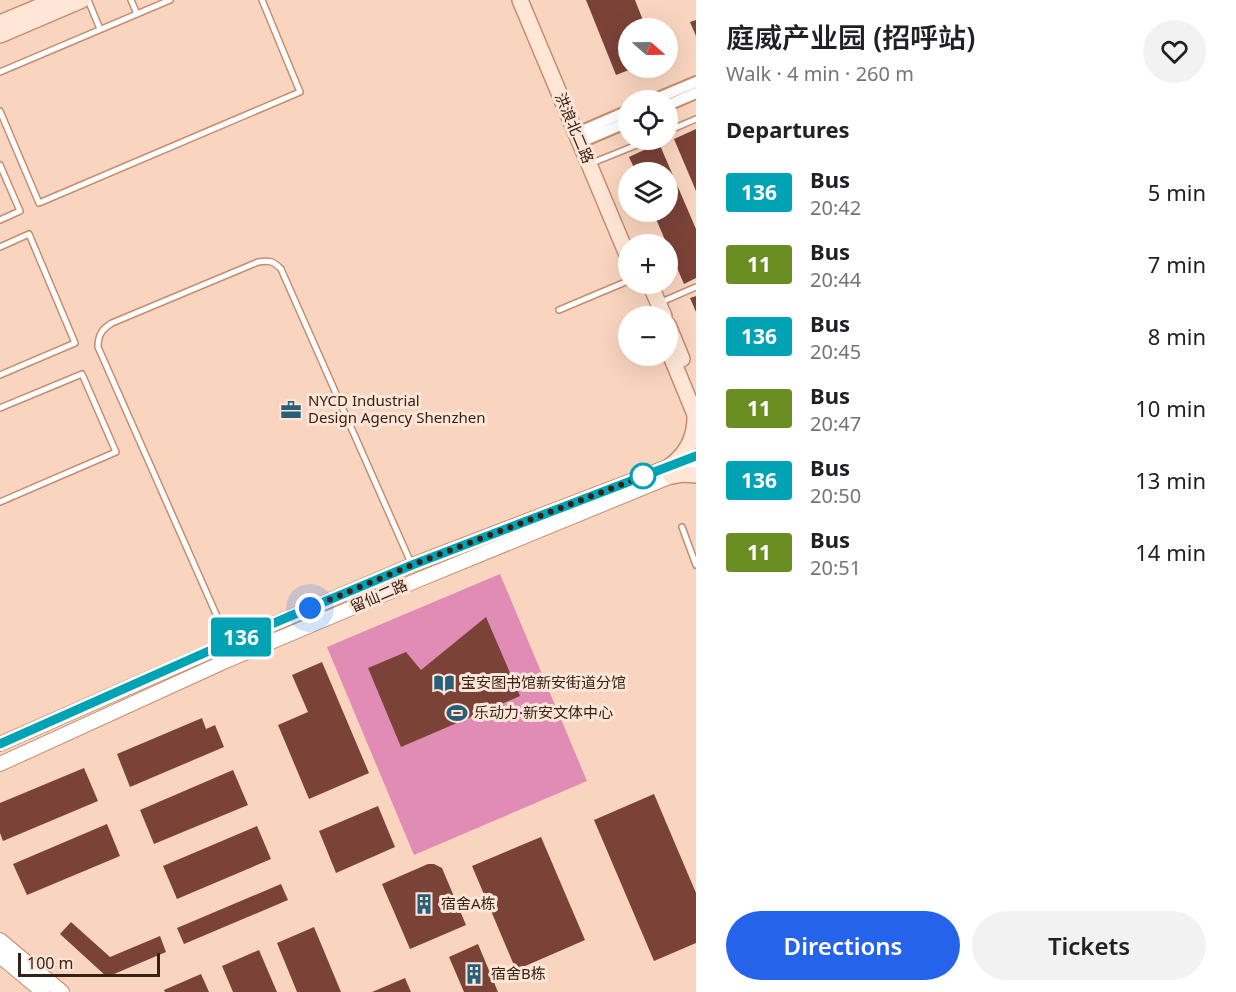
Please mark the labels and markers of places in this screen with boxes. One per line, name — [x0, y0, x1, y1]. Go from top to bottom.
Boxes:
place label: NYCD Industrial Design Agency Shenzhen — [308, 390, 485, 427]
office icon: NYCD Industrial Design Agency Shenzhen — [279, 398, 303, 422]
unlabelled marker — [630, 463, 656, 489]
library icon: 宝安图书馆新安街道分馆 — [432, 671, 456, 695]
place label: 宝安图书馆新安街道分馆 — [461, 672, 626, 692]
sports icon: 乐动力·新安文体中心 — [445, 701, 469, 725]
place label: 乐动力·新安文体中心 — [474, 702, 613, 722]
building icon: 宿舍A栋 — [412, 892, 436, 916]
place label: 宿舍A栋 — [441, 893, 496, 913]
building icon: 宿舍B栋 — [462, 962, 486, 986]
place label: 宿舍B栋 — [491, 963, 546, 983]

